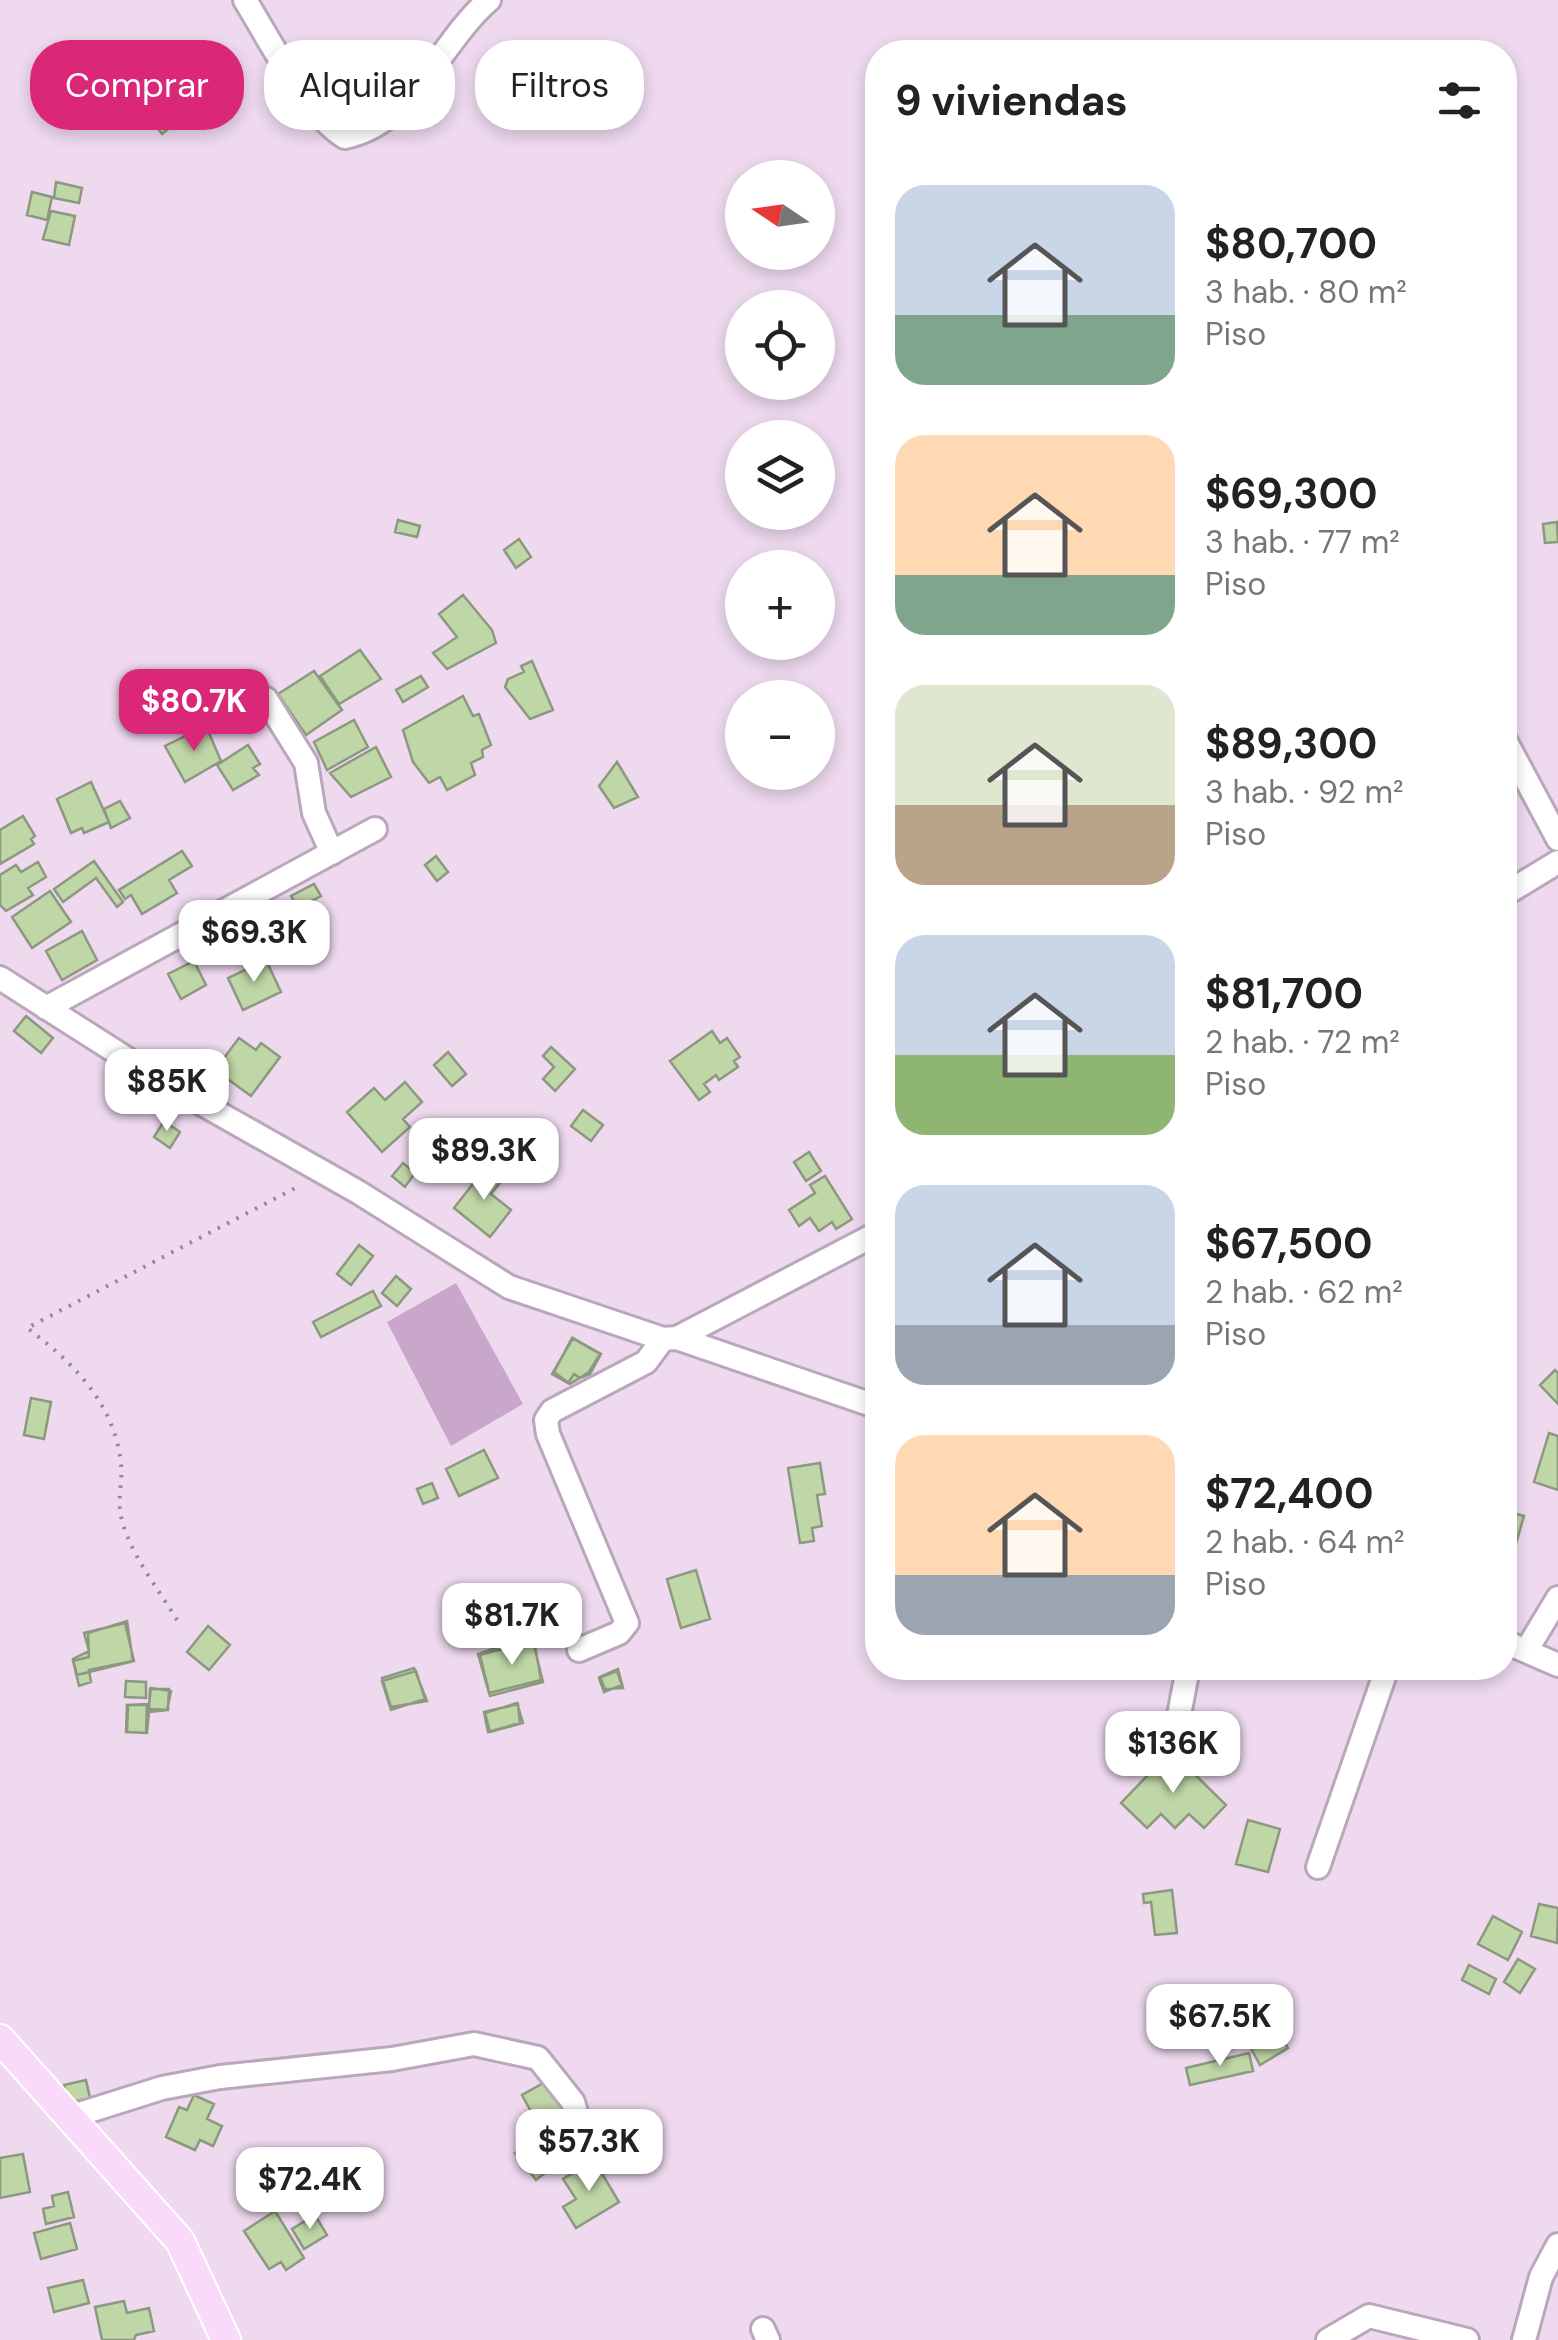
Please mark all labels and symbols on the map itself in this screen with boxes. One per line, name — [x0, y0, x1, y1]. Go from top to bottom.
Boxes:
north arrow — [725, 160, 835, 270]
pin: $80.7K — [113, 669, 275, 754]
pin: $69.3K — [173, 900, 335, 985]
pin: $85K — [108, 1049, 226, 1134]
pin: $89.3K — [403, 1118, 565, 1203]
pin: $81.7K — [431, 1583, 593, 1668]
pin: $136K — [1103, 1711, 1243, 1796]
pin: $67.5K — [1139, 1984, 1301, 2069]
pin: $57.3K — [508, 2109, 670, 2194]
pin: $72.4K — [229, 2147, 391, 2232]

